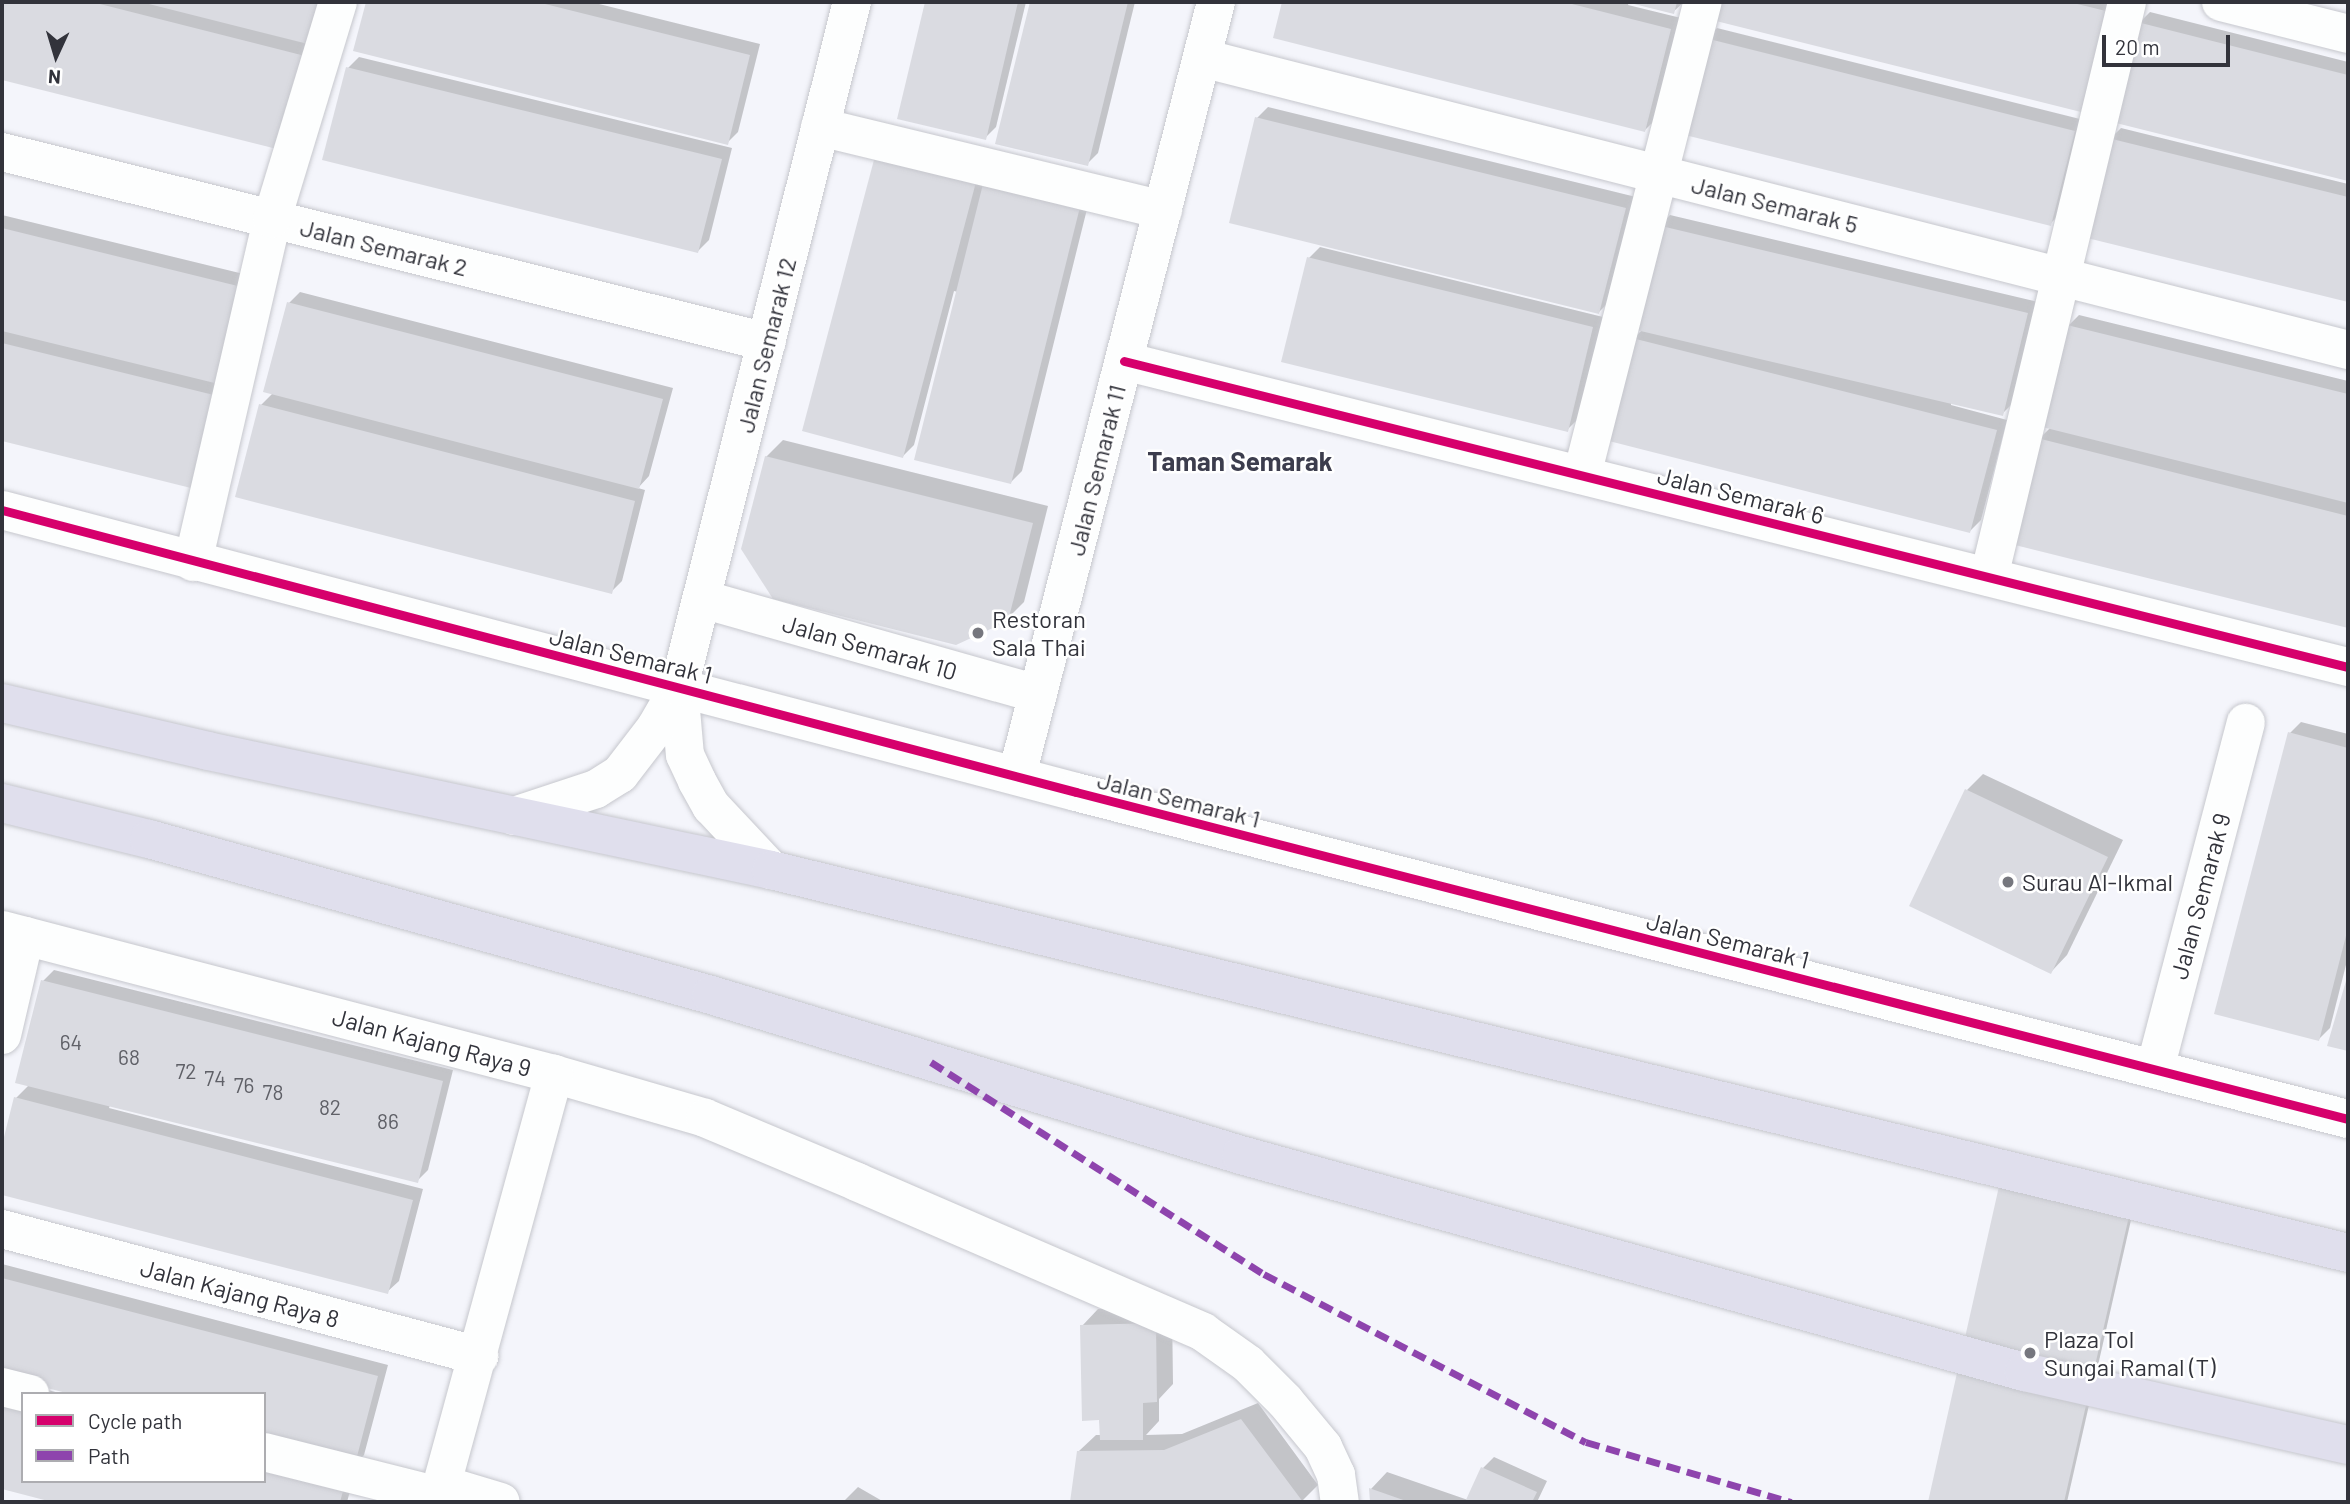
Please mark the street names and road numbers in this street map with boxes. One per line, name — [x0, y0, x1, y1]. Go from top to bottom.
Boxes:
street label: Jalan Semarak 5 — [1689, 169, 1861, 239]
street label: Jalan Semarak 2 — [297, 212, 471, 282]
street label: Jalan Semarak 12 — [730, 254, 802, 436]
street label: Jalan Semarak 11 — [1061, 382, 1131, 558]
street label: Jalan Semarak 6 — [1655, 460, 1827, 530]
street label: Jalan Semarak 10 — [779, 608, 961, 686]
street label: Jalan Semarak 1 — [547, 621, 715, 689]
street label: Jalan Semarak 1 — [1095, 765, 1263, 833]
street label: Jalan Semarak 9 — [2164, 810, 2236, 982]
street label: Jalan Semarak 1 — [1644, 906, 1812, 974]
street label: Jalan Kajang Raya 9 — [330, 1002, 534, 1082]
street label: Jalan Kajang Raya 8 — [138, 1253, 342, 1333]

